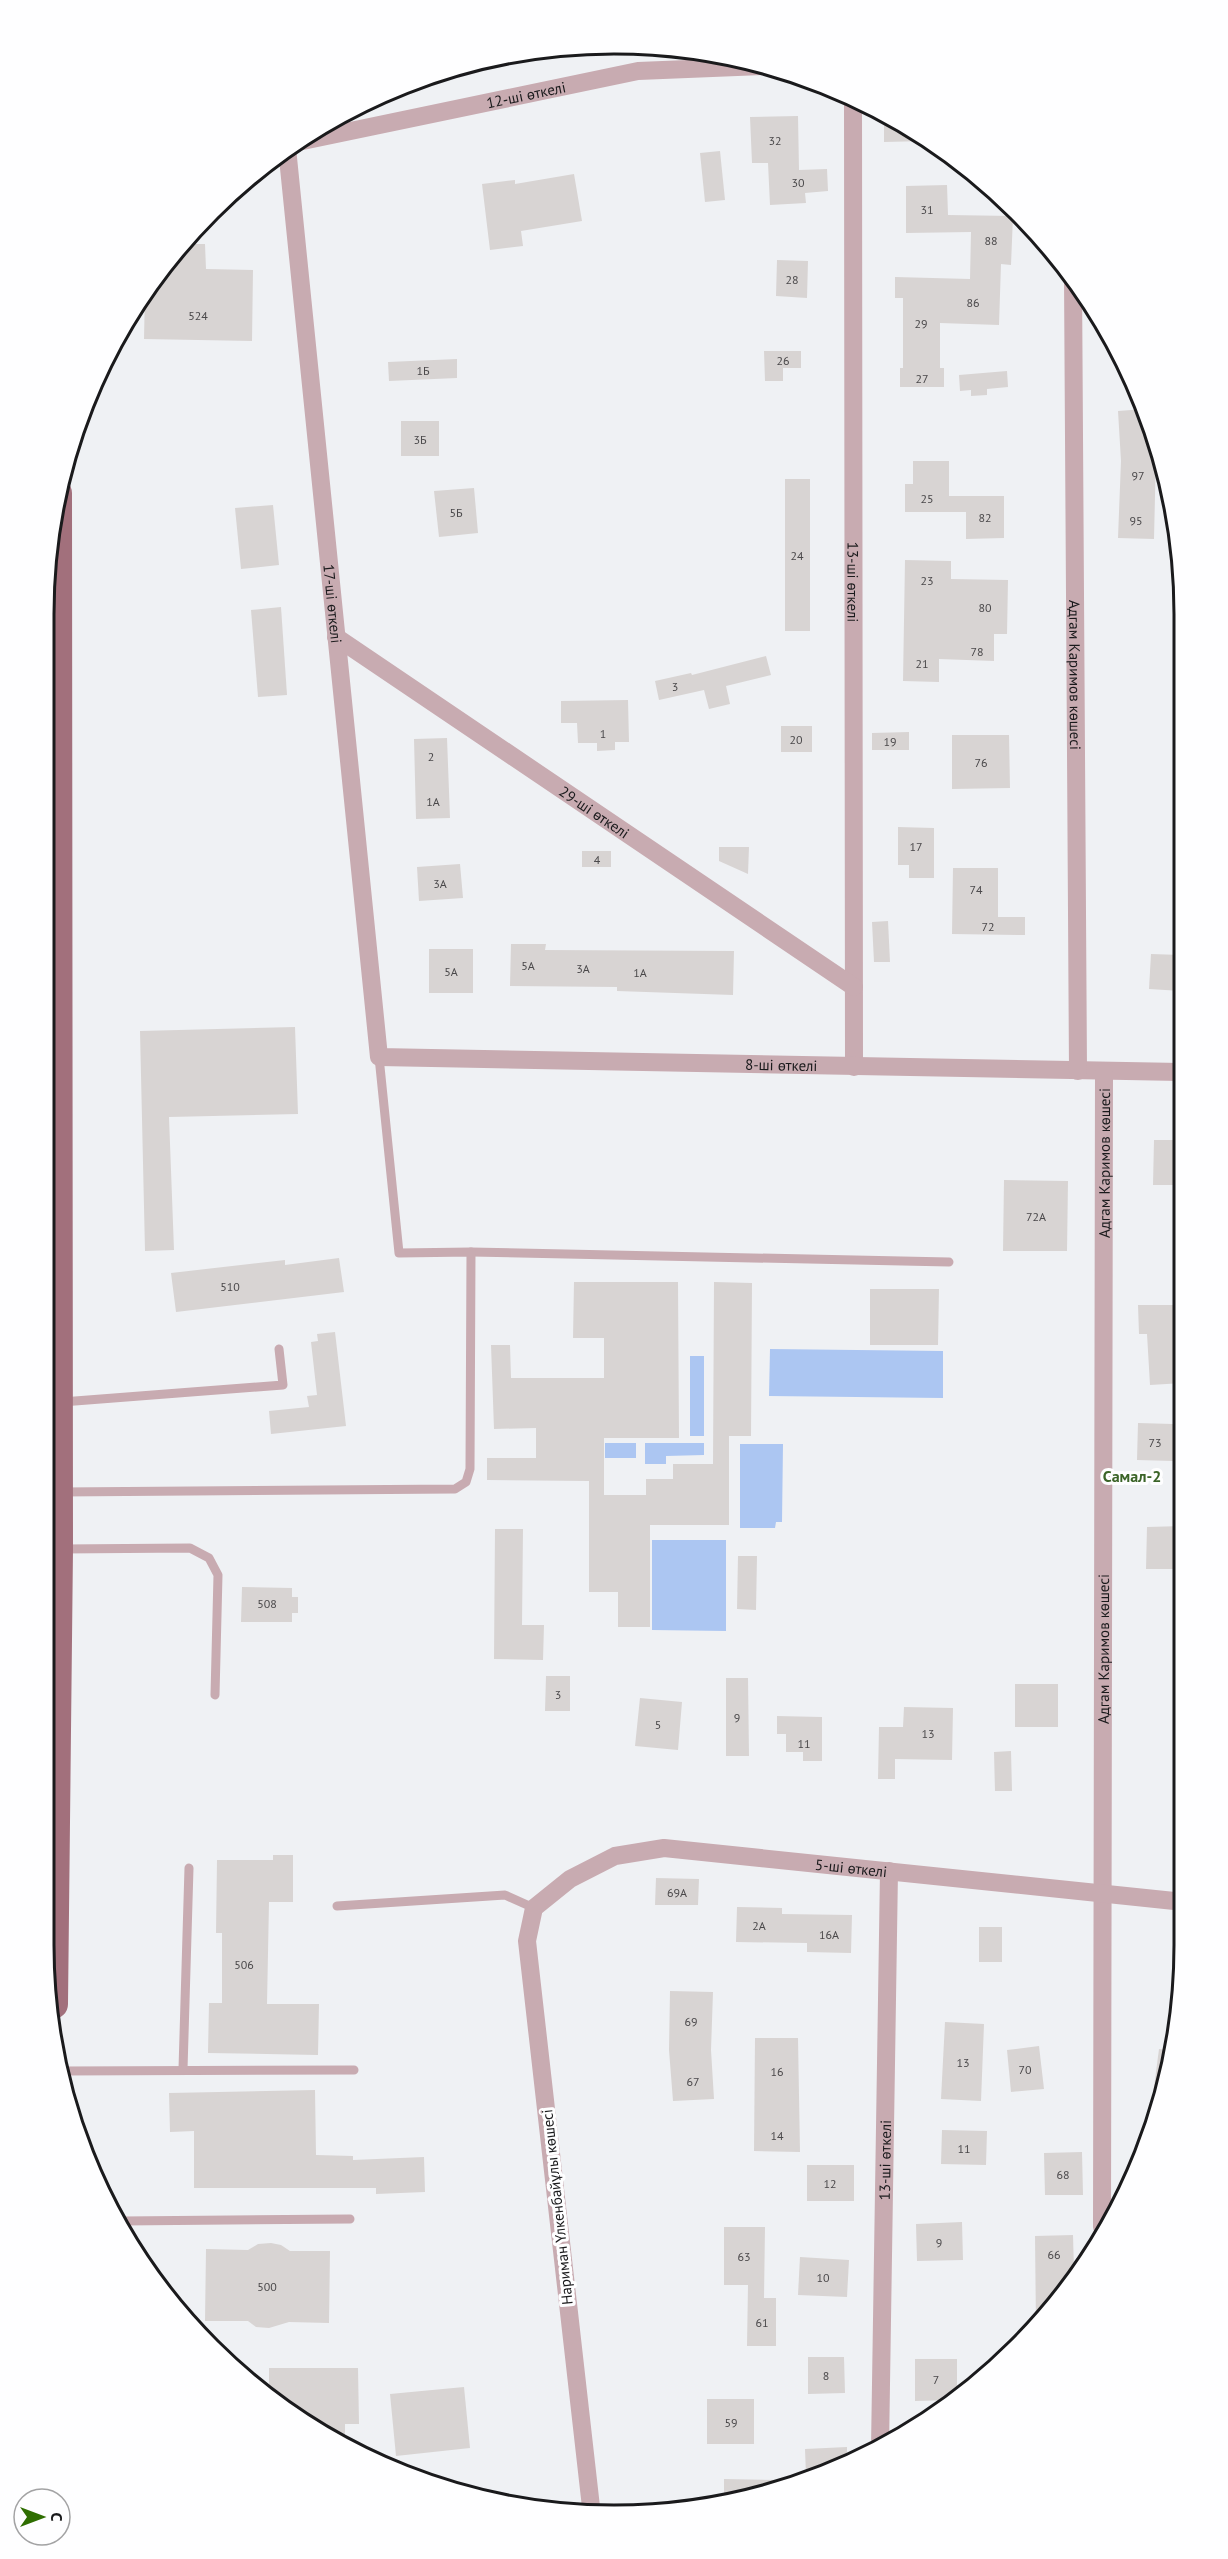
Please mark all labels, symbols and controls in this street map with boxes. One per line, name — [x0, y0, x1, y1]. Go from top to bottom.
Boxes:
street label: 12-ші өткелі — [485, 77, 567, 112]
house number: 32 — [768, 133, 782, 148]
house number: 30 — [791, 175, 805, 190]
house number: 31 — [920, 202, 934, 217]
house number: 88 — [984, 233, 998, 248]
house number: 28 — [785, 272, 799, 287]
house number: 86 — [966, 295, 980, 310]
house number: 524 — [188, 308, 208, 323]
house number: 29 — [914, 316, 928, 331]
house number: 26 — [776, 353, 790, 368]
house number: 1Б — [416, 363, 430, 378]
house number: 27 — [915, 371, 929, 386]
house number: 3Б — [413, 432, 427, 447]
house number: 97 — [1131, 468, 1145, 483]
house number: 25 — [920, 491, 934, 506]
house number: 5Б — [449, 505, 463, 520]
house number: 82 — [978, 510, 992, 525]
house number: 95 — [1129, 513, 1143, 528]
street label: 13-ші өткелі — [844, 542, 863, 622]
house number: 24 — [790, 548, 804, 563]
street label: 17-ші өткелі — [320, 563, 347, 644]
house number: 23 — [920, 573, 934, 588]
house number: 80 — [978, 600, 992, 615]
street label: Адгам Каримов көшесі — [1066, 600, 1085, 750]
house number: 78 — [970, 644, 984, 659]
house number: 21 — [915, 656, 929, 671]
house number: 3 — [672, 679, 678, 694]
house number: 1 — [600, 726, 606, 741]
house number: 20 — [789, 732, 803, 747]
house number: 19 — [883, 734, 897, 749]
house number: 2 — [428, 749, 434, 764]
house number: 76 — [974, 755, 988, 770]
street label: 29-ші өткелі — [556, 781, 633, 842]
house number: 1А — [426, 794, 440, 809]
house number: 17 — [909, 839, 923, 854]
house number: 4 — [594, 852, 601, 867]
house number: 3А — [433, 876, 447, 891]
house number: 74 — [969, 882, 983, 897]
house number: 72 — [981, 919, 995, 934]
house number: 5А — [521, 958, 535, 973]
house number: 3А — [576, 961, 590, 976]
house number: 5А — [444, 964, 458, 979]
house number: 1А — [633, 965, 647, 980]
street label: 8-ші өткелі — [745, 1054, 818, 1075]
street label: Адгам Каримов көшесі — [1094, 1088, 1113, 1238]
house number: 72А — [1026, 1209, 1046, 1224]
house number: 510 — [220, 1279, 240, 1294]
house number: 73 — [1148, 1435, 1162, 1450]
district label: Самал-2 — [1103, 1466, 1161, 1486]
street label: Адгам Каримов көшесі — [1093, 1574, 1113, 1724]
house number: 508 — [257, 1596, 277, 1611]
house number: 3 — [555, 1687, 561, 1702]
house number: 9 — [734, 1710, 740, 1725]
house number: 5 — [655, 1717, 661, 1732]
house number: 13 — [921, 1726, 935, 1741]
house number: 11 — [797, 1736, 811, 1751]
street label: 5-ші өткелі — [814, 1854, 888, 1881]
house number: 69А — [667, 1885, 687, 1900]
house number: 2А — [752, 1918, 766, 1933]
house number: 16А — [819, 1927, 839, 1942]
house number: 506 — [234, 1957, 254, 1972]
house number: 69 — [684, 2014, 698, 2029]
house number: 13 — [956, 2055, 970, 2070]
house number: 70 — [1018, 2062, 1032, 2077]
house number: 16 — [770, 2064, 784, 2079]
house number: 67 — [686, 2074, 700, 2089]
street label: Нариман Үлкенбайұлы көшесі — [537, 2108, 577, 2306]
street label: 13-ші өткелі — [874, 2120, 895, 2200]
house number: 14 — [770, 2128, 784, 2143]
house number: 11 — [957, 2141, 971, 2156]
house number: 68 — [1056, 2167, 1070, 2182]
house number: 12 — [823, 2176, 837, 2191]
house number: 9 — [936, 2235, 942, 2250]
house number: 66 — [1047, 2247, 1061, 2262]
house number: 63 — [737, 2249, 751, 2264]
house number: 10 — [816, 2270, 830, 2285]
house number: 500 — [257, 2279, 277, 2294]
house number: 61 — [755, 2315, 769, 2330]
house number: 8 — [823, 2368, 829, 2383]
house number: 7 — [933, 2372, 939, 2387]
house number: 59 — [724, 2415, 738, 2430]
north arrow — [12, 2487, 72, 2547]
text: С — [47, 2513, 67, 2522]

